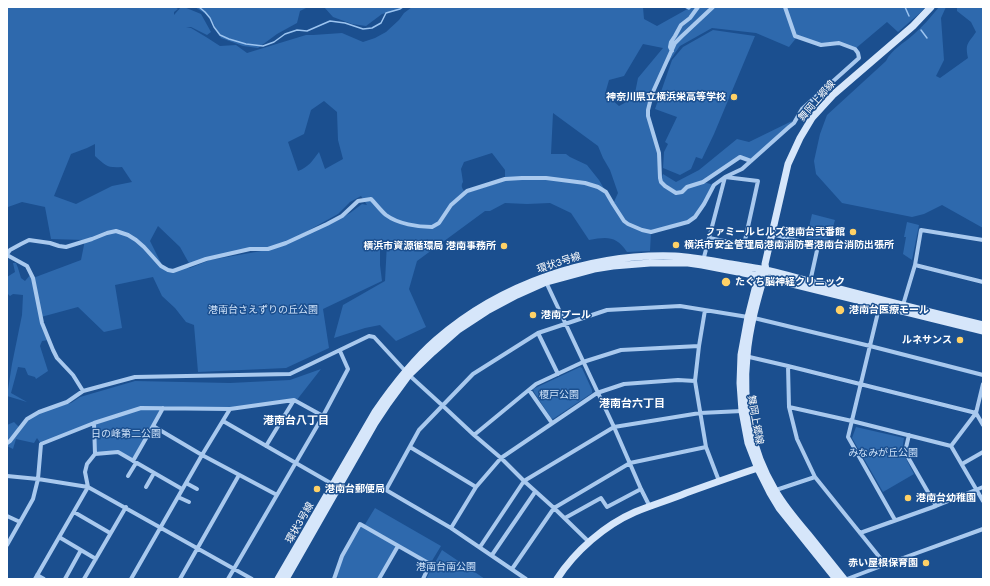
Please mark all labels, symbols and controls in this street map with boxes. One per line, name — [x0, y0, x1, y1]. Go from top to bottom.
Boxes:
street label: 舞岡上郷線 — [796, 78, 838, 124]
place label: 神奈川県立横浜栄高等学校 — [606, 91, 726, 103]
marker: 神奈川県立横浜栄高等学校 — [729, 92, 739, 102]
place label: ファミールヒルズ港南台弐番館 — [705, 226, 845, 238]
marker: ファミールヒルズ港南台弐番館 — [848, 227, 858, 237]
place label: 横浜市安全管理局港南消防署港南台消防出張所 — [684, 239, 894, 251]
place label: 横浜市資源循環局 港南事務所 — [363, 240, 496, 252]
marker: 横浜市安全管理局港南消防署港南台消防出張所 — [671, 240, 681, 250]
marker: 横浜市資源循環局 港南事務所 — [499, 241, 509, 251]
street label: 環状3号線 — [535, 250, 583, 276]
marker: たぐち脳神経クリニック — [720, 276, 732, 288]
place label: たぐち脳神経クリニック — [735, 276, 845, 288]
park label: 港南台さえずりの丘公園 — [208, 304, 318, 316]
marker: 港南台医療モール — [834, 304, 846, 316]
place label: 港南台医療モール — [849, 304, 929, 316]
place label: 港南プール — [541, 309, 591, 321]
marker: 港南プール — [528, 310, 538, 320]
place label: ルネサンス — [902, 334, 952, 346]
marker: ルネサンス — [955, 335, 965, 345]
park label: 榎戸公園 — [539, 389, 579, 401]
street label: 舞岡上郷線 — [745, 394, 765, 446]
district label: 港南台六丁目 — [599, 397, 665, 411]
district label: 港南台八丁目 — [263, 414, 329, 428]
park label: 日の峰第二公園 — [91, 428, 161, 440]
park label: みなみが丘公園 — [848, 447, 918, 459]
place label: 港南台郵便局 — [325, 483, 385, 495]
marker: 港南台郵便局 — [312, 484, 322, 494]
place label: 港南台幼稚園 — [916, 492, 976, 504]
marker: 港南台幼稚園 — [903, 493, 913, 503]
street label: 環状3号線 — [283, 500, 317, 546]
place label: 赤い屋根保育園 — [848, 557, 918, 569]
marker: 赤い屋根保育園 — [921, 558, 931, 568]
park label: 港南台南公園 — [416, 561, 476, 573]

